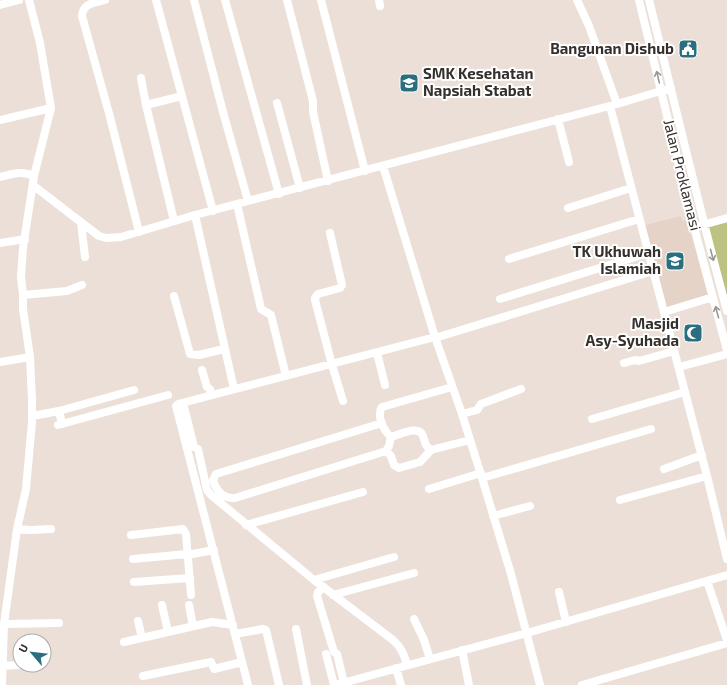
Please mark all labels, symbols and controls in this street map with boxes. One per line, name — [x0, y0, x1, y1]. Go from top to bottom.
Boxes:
public building icon: Bangunan Dishub — [677, 38, 699, 60]
place label: Bangunan Dishub — [550, 39, 674, 57]
place label: SMK Kesehatan Napsiah Stabat — [423, 64, 534, 99]
one-way arrow — [654, 71, 661, 84]
school or university icon: SMK Kesehatan Napsiah Stabat — [398, 72, 420, 94]
street label: Jalan Proklamasi — [660, 117, 706, 232]
place label: TK Ukhuwah Islamiah — [573, 242, 661, 277]
one-way arrow — [709, 249, 716, 262]
school or university icon: TK Ukhuwah Islamiah — [664, 250, 686, 272]
one-way arrow — [713, 306, 720, 319]
place label: Masjid Asy-Syuhada — [586, 314, 679, 350]
mosque icon: Masjid Asy-Syuhada — [682, 322, 704, 344]
north arrow — [12, 633, 52, 673]
text: U — [15, 642, 30, 654]

